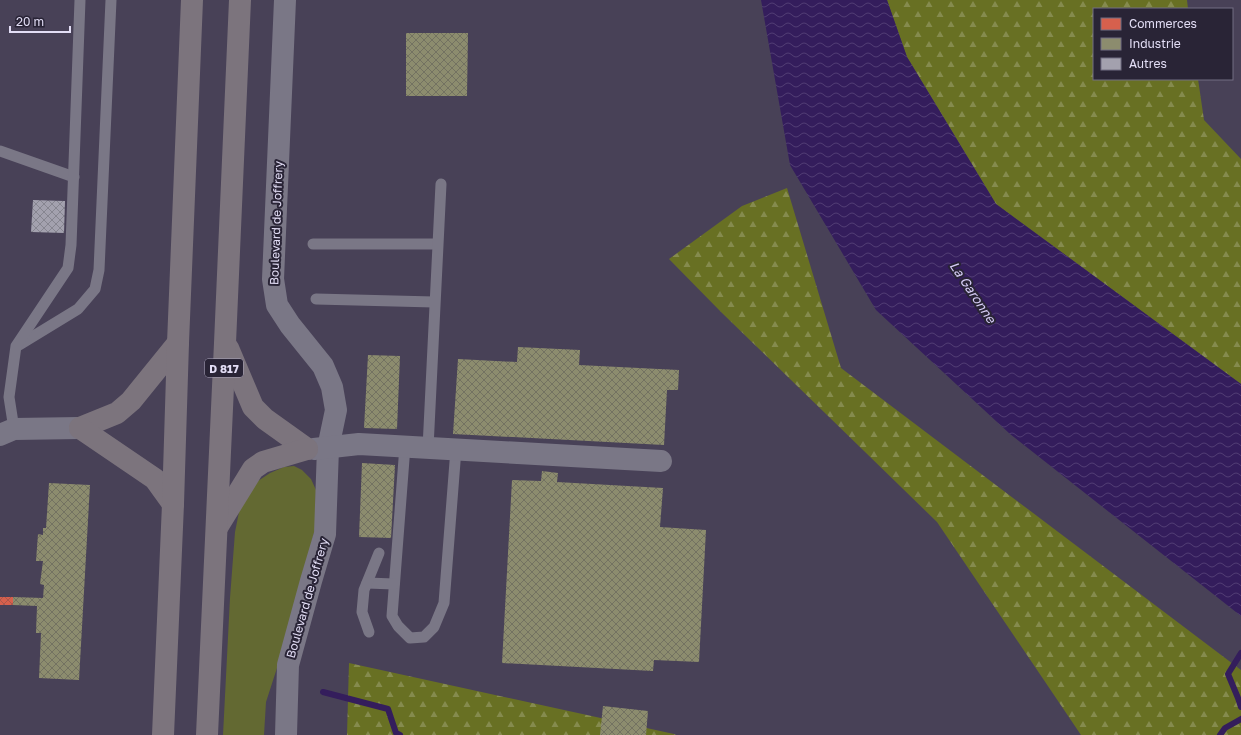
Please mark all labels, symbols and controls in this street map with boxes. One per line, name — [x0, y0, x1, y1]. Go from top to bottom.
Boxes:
scale bar — [10, 8, 70, 34]
legend — [1093, 8, 1233, 80]
text: 20 m — [16, 14, 44, 29]
text: Commerces — [1129, 16, 1197, 31]
text: Industrie — [1129, 36, 1181, 51]
text: Autres — [1129, 56, 1167, 71]
street label: Boulevard de Joffrery — [266, 160, 286, 285]
water label: La Garonne — [947, 258, 1000, 327]
road number: D 817 — [205, 359, 243, 377]
street label: Boulevard de Joffrery — [283, 536, 331, 660]

